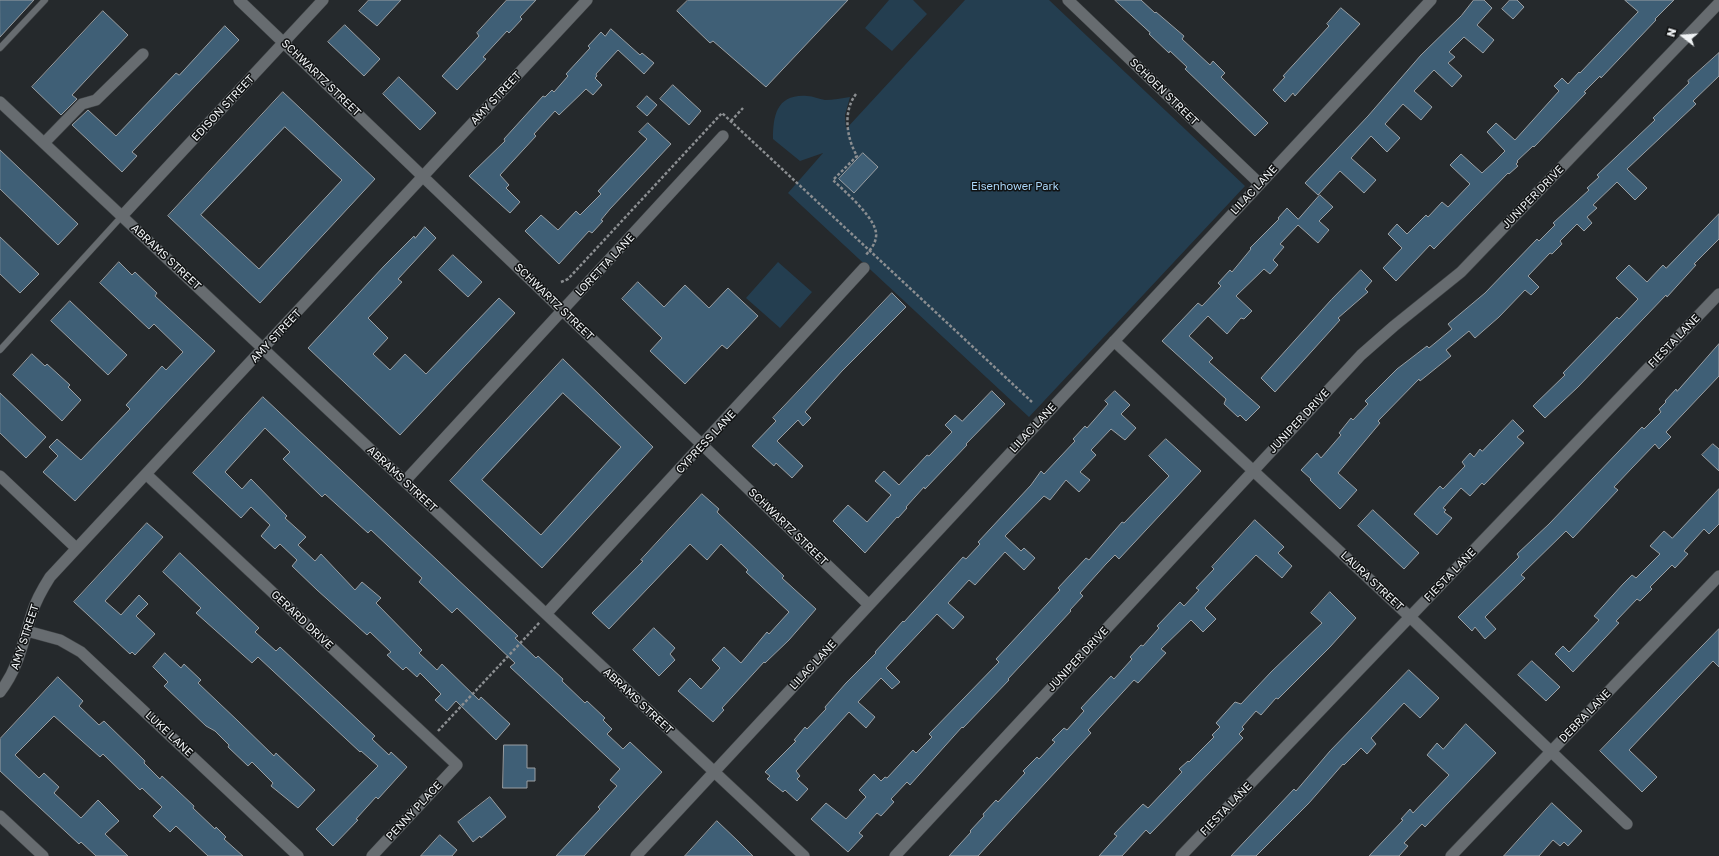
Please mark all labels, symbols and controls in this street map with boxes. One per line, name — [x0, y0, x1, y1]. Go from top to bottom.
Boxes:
north arrow — [1663, 16, 1703, 56]
text: N — [1664, 26, 1678, 38]
street label: SCHWARTZ STREET — [279, 37, 363, 119]
street label: SCHOEN STREET — [1127, 56, 1201, 128]
street label: AMY STREET — [468, 69, 524, 127]
street label: EDISON STREET — [189, 72, 257, 144]
street label: LILAC LANE — [1228, 163, 1280, 217]
street label: JUNIPER DRIVE — [1499, 163, 1567, 231]
park label: Eisenhower Park — [971, 180, 1059, 194]
street label: ABRAMS STREET — [128, 221, 204, 293]
street label: LORETTA LANE — [573, 231, 637, 299]
street label: SCHWARTZ STREET — [512, 261, 596, 343]
street label: AMY STREET — [248, 307, 304, 365]
street label: FIESTA LANE — [1645, 312, 1703, 370]
street label: JUNIPER DRIVE — [1266, 386, 1332, 456]
street label: LILAC LANE — [1007, 401, 1059, 455]
street label: CYPRESS LANE — [673, 408, 739, 476]
street label: ABRAMS STREET — [364, 443, 440, 515]
street label: SCHWARTZ STREET — [746, 486, 830, 568]
street label: FIESTA LANE — [1421, 546, 1479, 604]
street label: LAURA STREET — [1338, 549, 1406, 613]
street label: GERARD DRIVE — [268, 588, 336, 652]
street label: AMY STREET — [8, 603, 42, 671]
street label: JUNIPER DRIVE — [1045, 624, 1111, 694]
street label: LILAC LANE — [787, 638, 839, 692]
street label: ABRAMS STREET — [600, 665, 676, 737]
street label: DEBRA LANE — [1556, 687, 1614, 745]
street label: LUKE LANE — [143, 709, 195, 759]
street label: PENNY PLACE — [383, 779, 445, 843]
street label: FIESTA LANE — [1197, 780, 1255, 838]

